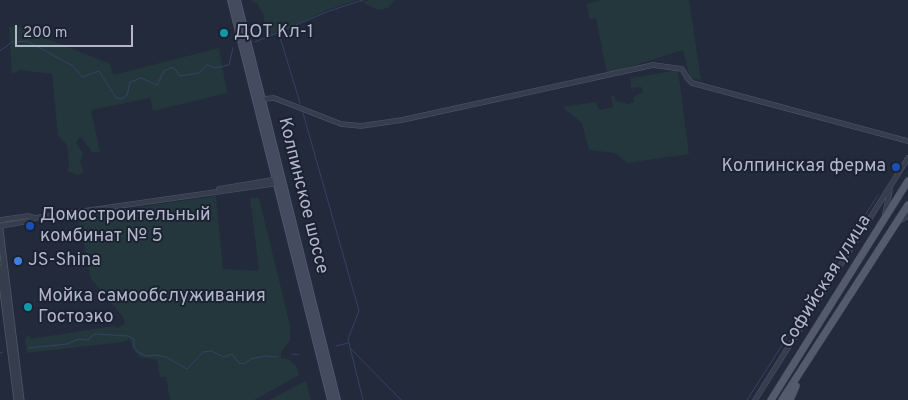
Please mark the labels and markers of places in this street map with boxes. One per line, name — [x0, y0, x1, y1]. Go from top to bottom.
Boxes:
place label: ДОТ Кл-1 — [234, 22, 314, 44]
marker: ДОТ Кл-1 — [218, 27, 230, 39]
place label: Колпинская ферма — [722, 156, 886, 178]
marker: Колпинская ферма — [890, 161, 902, 173]
place label: Домостроительный комбинат № 5 — [40, 205, 211, 248]
marker: Домостроительный комбинат № 5 — [24, 220, 36, 232]
place label: JS-Shina — [28, 250, 101, 272]
marker: JS-Shina — [12, 255, 24, 267]
place label: Мойка самообслуживания Гостоэко — [38, 286, 266, 328]
marker: Мойка самообслуживания Гостоэко — [22, 301, 34, 313]

